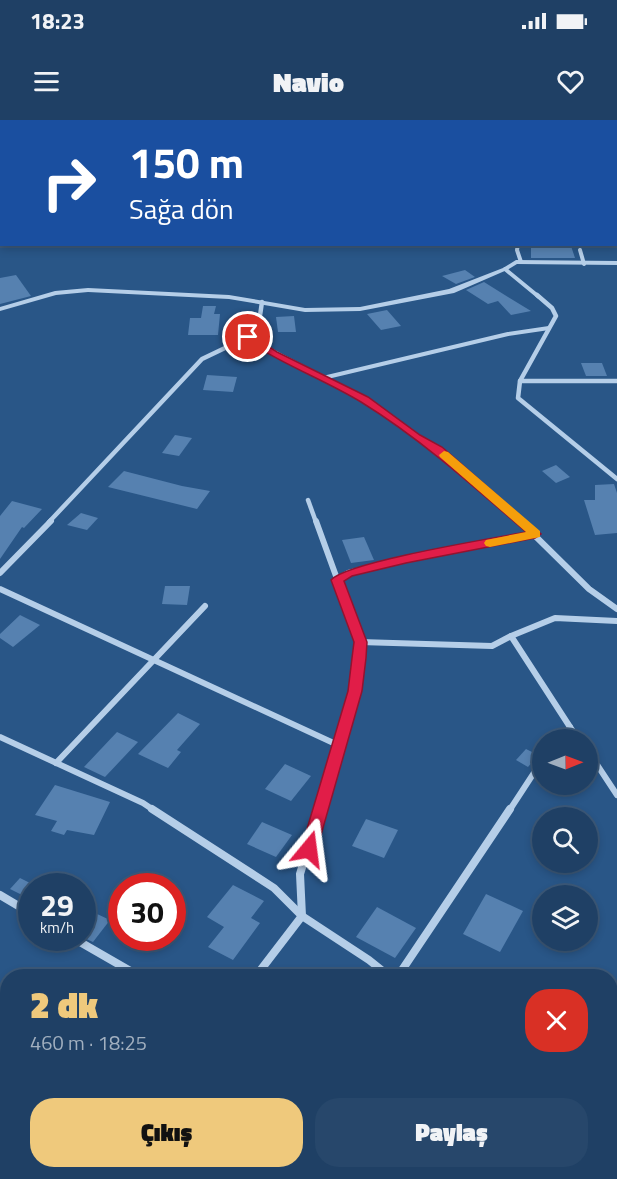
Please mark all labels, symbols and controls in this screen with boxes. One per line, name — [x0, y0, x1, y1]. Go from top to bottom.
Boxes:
text: 18:23 — [30, 4, 85, 38]
text: Navio — [273, 61, 344, 102]
icon: menu — [30, 65, 63, 98]
icon: heart — [554, 65, 587, 98]
text: 150 m — [129, 130, 244, 194]
icon: right — [30, 144, 108, 222]
text: Sağa dön — [129, 188, 234, 229]
pin — [222, 311, 273, 362]
icon: arrive — [231, 320, 264, 353]
north arrow — [532, 729, 598, 795]
map controls — [532, 729, 598, 951]
button: search — [532, 807, 598, 873]
position arrow — [277, 817, 341, 881]
speed limit sign: 30 — [108, 873, 186, 951]
text: 29 — [40, 882, 74, 928]
button: layers — [532, 885, 598, 951]
text: km/h — [40, 916, 74, 939]
text: 2 dk — [30, 977, 98, 1032]
button: close — [525, 989, 588, 1052]
text: 460 m · 18:25 — [30, 1027, 147, 1058]
button: Çıkış — [30, 1098, 303, 1167]
button: Paylaş — [315, 1098, 588, 1167]

